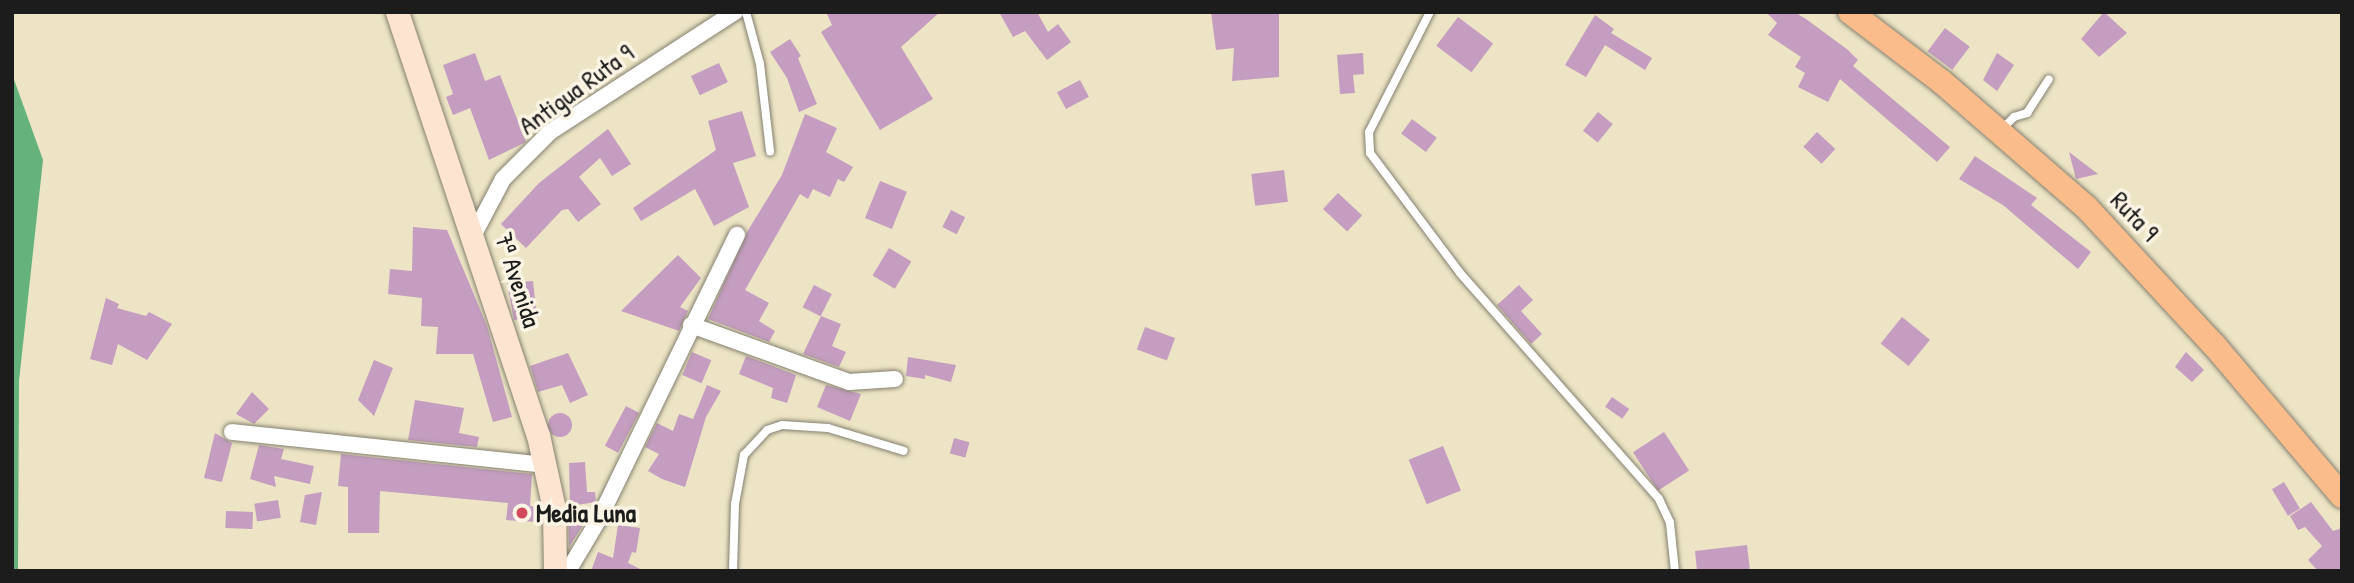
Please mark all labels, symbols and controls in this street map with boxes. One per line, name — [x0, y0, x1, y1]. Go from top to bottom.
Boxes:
street label: Antigua Ruta 9 — [513, 37, 639, 141]
street label: Ruta 9 — [2104, 185, 2166, 247]
street label: 7ª Avenida — [488, 229, 548, 331]
place label: Media Luna — [536, 497, 636, 529]
marker: Media Luna — [514, 505, 530, 521]

